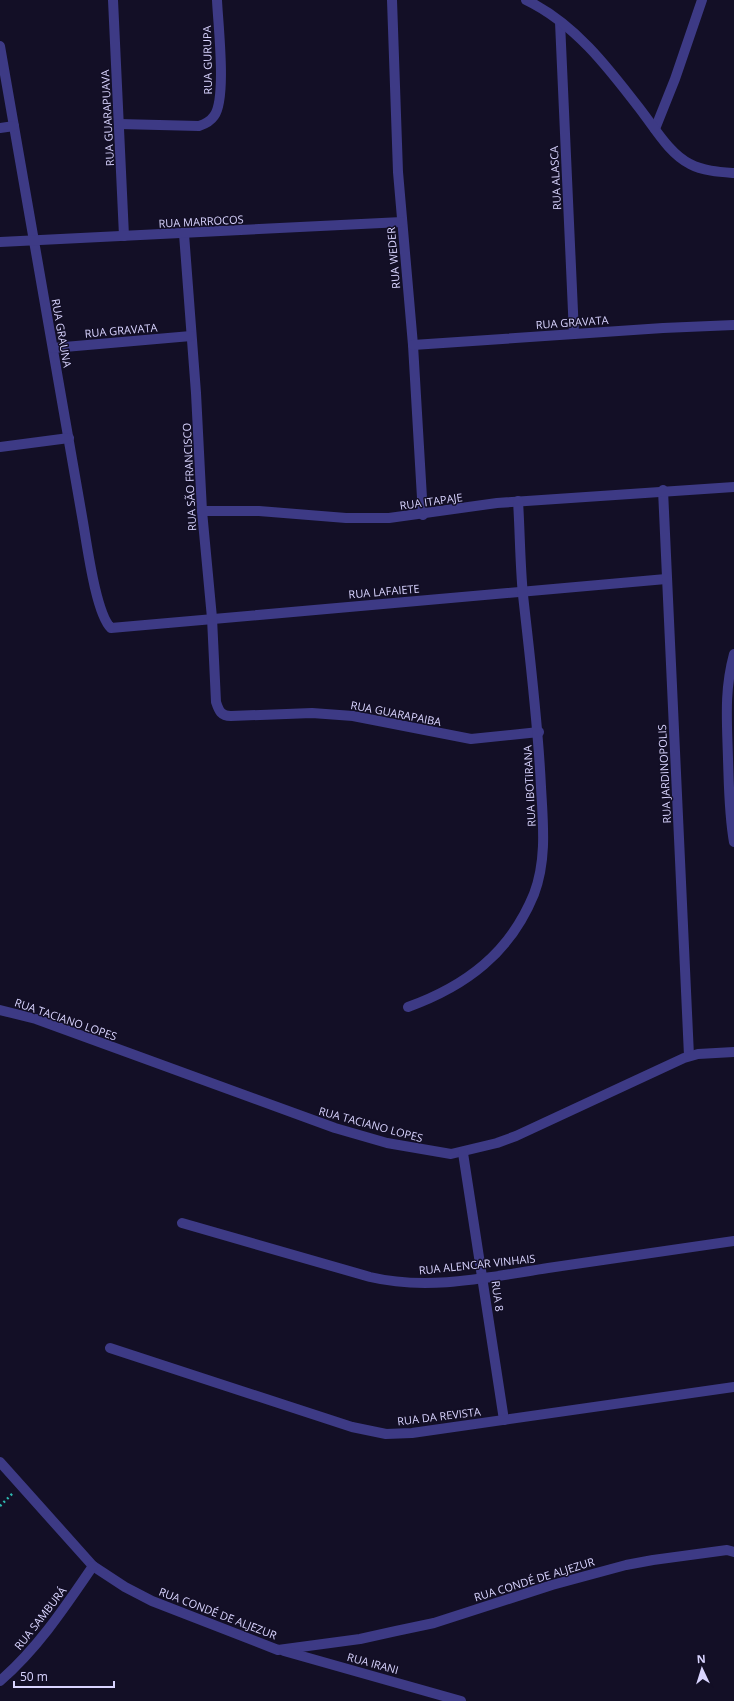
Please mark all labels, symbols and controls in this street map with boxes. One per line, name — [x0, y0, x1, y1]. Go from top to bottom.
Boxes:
street label: RUA GURUPA — [199, 25, 215, 95]
street label: RUA GUARAPUAVA — [97, 69, 117, 167]
street label: RUA ALASCA — [546, 146, 564, 210]
street label: RUA MARROCOS — [158, 211, 244, 231]
street label: RUA WEDER — [383, 226, 403, 289]
street label: RUA GRAUNA — [49, 297, 75, 369]
street label: RUA GRAVATA — [535, 312, 609, 332]
street label: RUA GRAVATA — [84, 319, 158, 341]
street label: RUA SÃO FRANCISCO — [179, 423, 199, 531]
street label: RUA ITAPAJE — [399, 489, 463, 513]
street label: RUA LAFAIETE — [348, 580, 420, 602]
street label: RUA GUARAPAIBA — [349, 697, 443, 729]
street label: RUA JARDINOPOLIS — [654, 724, 674, 824]
street label: RUA IBOTIRANA — [519, 745, 539, 827]
street label: RUA TACIANO LOPES — [13, 994, 119, 1044]
street label: RUA TACIANO LOPES — [317, 1103, 425, 1145]
street label: RUA ALENCAR VINHAIS — [418, 1250, 536, 1278]
street label: RUA 8 — [488, 1280, 508, 1312]
street label: RUA DA REVISTA — [396, 1403, 482, 1429]
street label: RUA CONDÉ DE ALJEZUR — [472, 1553, 596, 1604]
street label: RUA SAMBURÁ — [11, 1583, 69, 1653]
street label: RUA CONDÉ DE ALJEZUR — [157, 1584, 279, 1643]
street label: RUA IRANI — [346, 1649, 400, 1677]
north arrow — [682, 1649, 722, 1689]
text: N — [696, 1651, 706, 1666]
scale bar — [14, 1663, 114, 1689]
text: 50 m — [20, 1668, 48, 1685]

